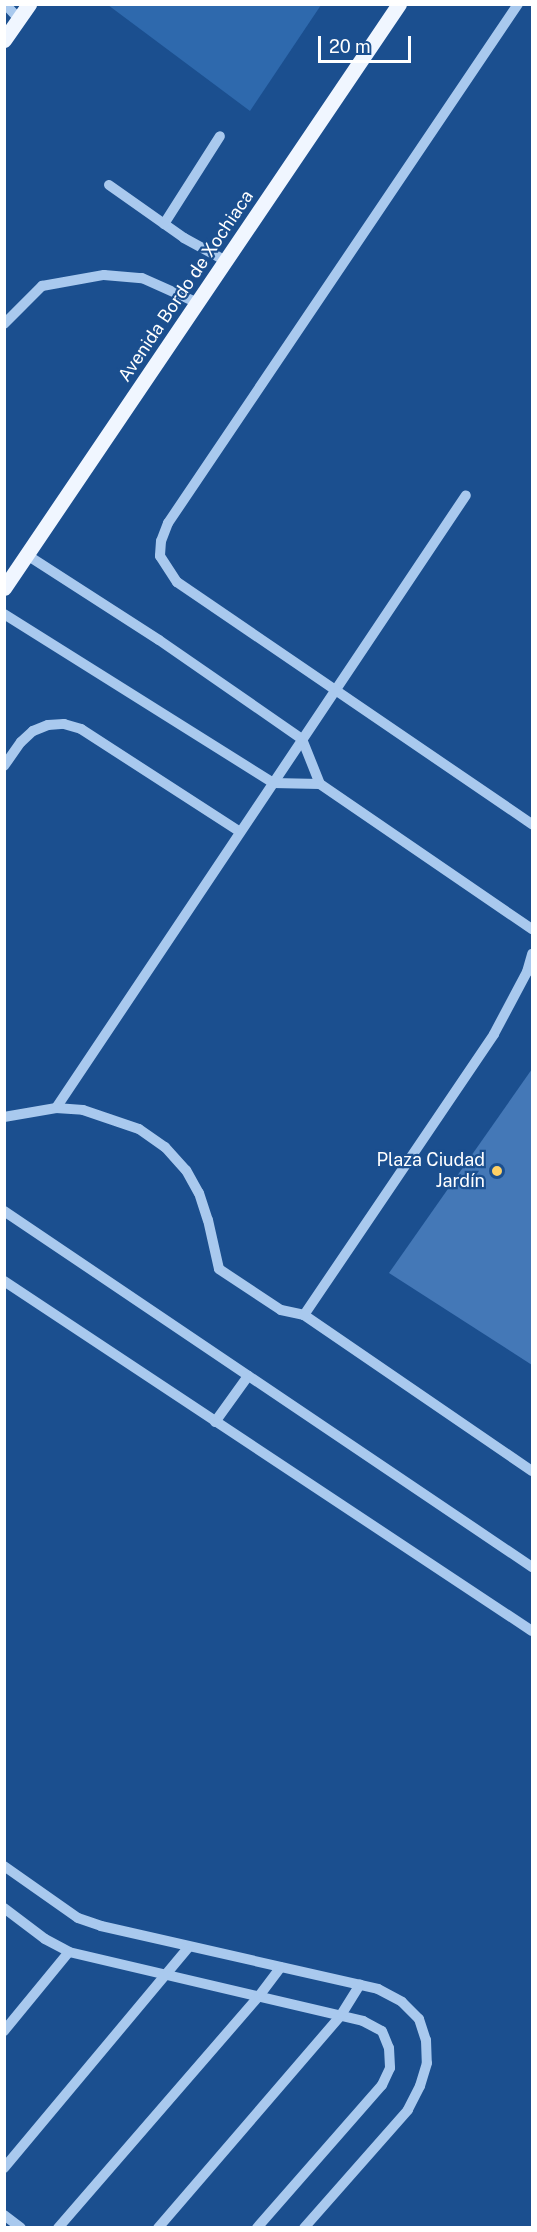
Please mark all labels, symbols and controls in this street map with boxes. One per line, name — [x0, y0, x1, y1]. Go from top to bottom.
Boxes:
scale bar — [321, 24, 414, 62]
text: 20 m — [329, 36, 371, 57]
street label: Avenida Bordo de Xochiaca — [114, 186, 258, 386]
place label: Plaza Ciudad Jardín — [376, 1150, 485, 1192]
marker: Plaza Ciudad Jardín — [490, 1164, 504, 1178]

